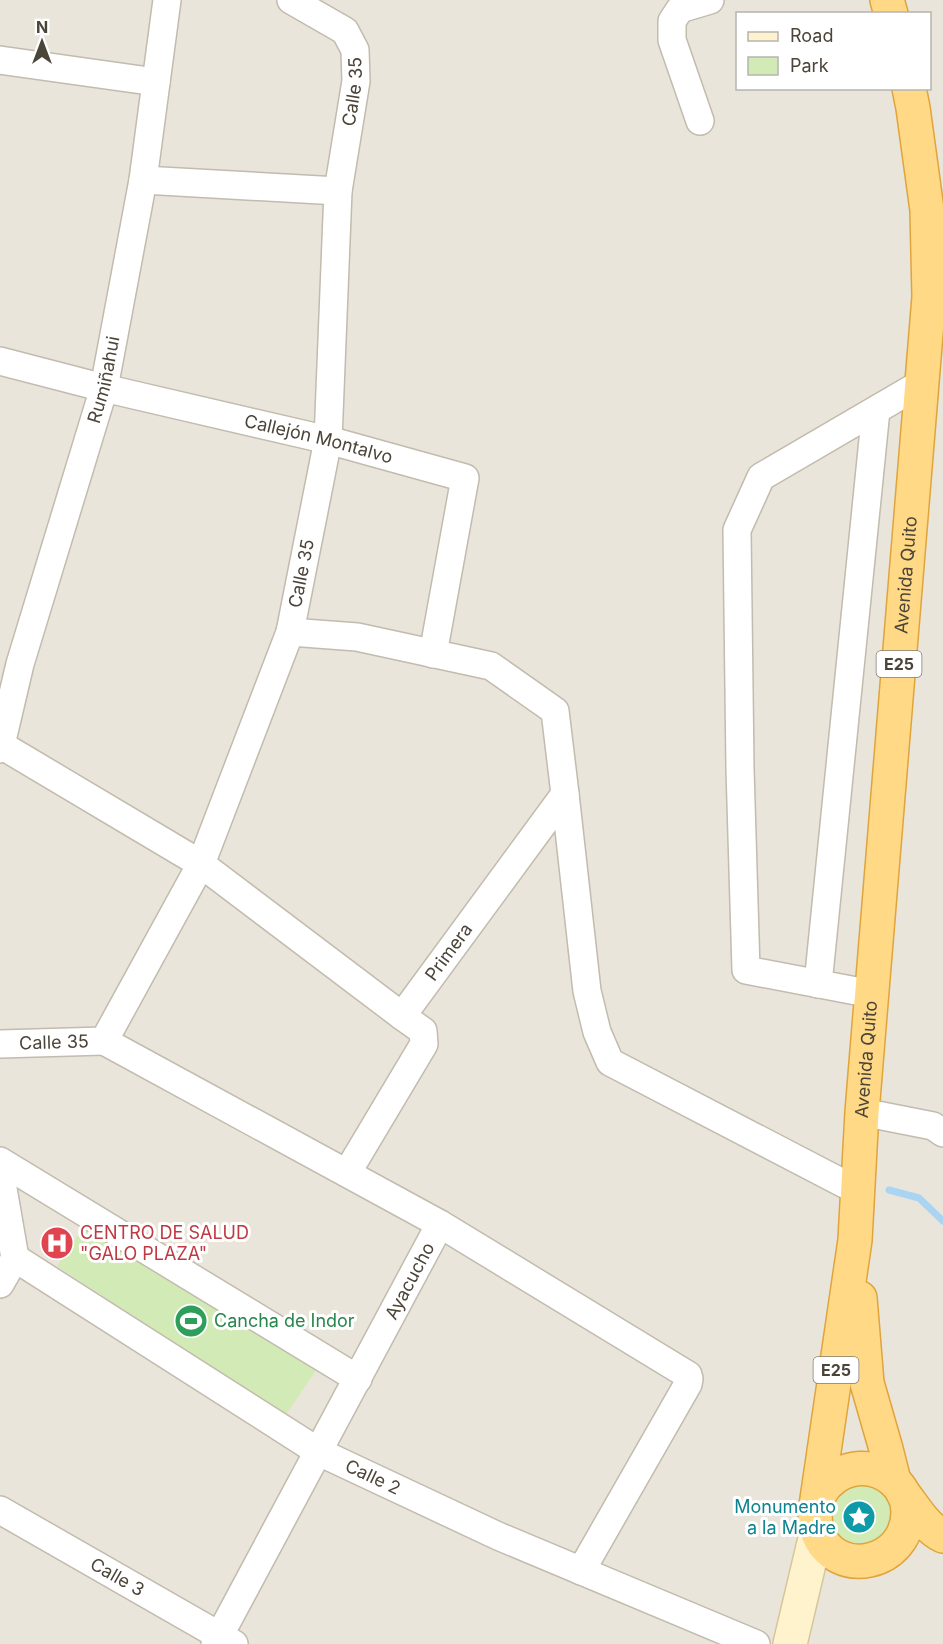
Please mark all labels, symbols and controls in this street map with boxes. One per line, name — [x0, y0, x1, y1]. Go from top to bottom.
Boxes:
north arrow — [12, 12, 72, 72]
legend — [736, 12, 931, 90]
text: N — [36, 17, 48, 37]
text: Road — [790, 25, 833, 46]
text: Park — [790, 55, 829, 76]
street label: Calle 35 — [338, 57, 366, 128]
street label: Rumiñahui — [83, 334, 124, 426]
street label: Callejón Montalvo — [242, 410, 395, 467]
street label: Avenida Quito — [890, 515, 921, 635]
street label: Calle 35 — [284, 537, 318, 610]
road number: E25 — [876, 651, 922, 677]
street label: Primera — [420, 919, 477, 985]
street label: Avenida Quito — [851, 1000, 881, 1119]
street label: Calle 35 — [19, 1030, 89, 1053]
place label: CENTRO DE SALUD "GALO PLAZA" — [80, 1222, 249, 1264]
hospital icon: CENTRO DE SALUD "GALO PLAZA" — [39, 1225, 75, 1261]
street label: Ayacucho — [381, 1239, 439, 1323]
sports icon: Cancha de Indor — [173, 1303, 209, 1339]
place label: Cancha de Indor — [214, 1310, 355, 1331]
road number: E25 — [814, 1357, 858, 1383]
street label: Calle 2 — [342, 1455, 404, 1499]
place label: Monumento a la Madre — [734, 1496, 836, 1538]
place icon: Monumento a la Madre — [841, 1499, 877, 1535]
street label: Calle 3 — [87, 1553, 148, 1600]

